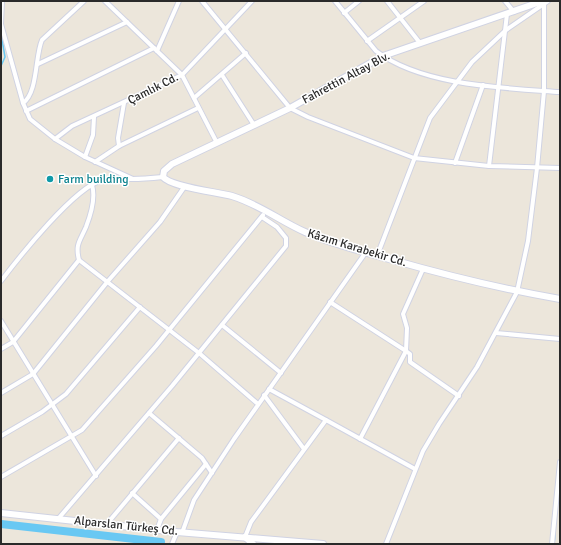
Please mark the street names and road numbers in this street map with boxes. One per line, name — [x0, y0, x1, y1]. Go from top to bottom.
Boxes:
street label: Fahrettin Altay Blv. — [300, 49, 392, 107]
street label: Çamlık Cd. — [125, 70, 181, 108]
street label: Kâzım Karabekir Cd. — [306, 226, 408, 270]
street label: Alparslan Türkeş Cd. — [73, 513, 179, 539]

